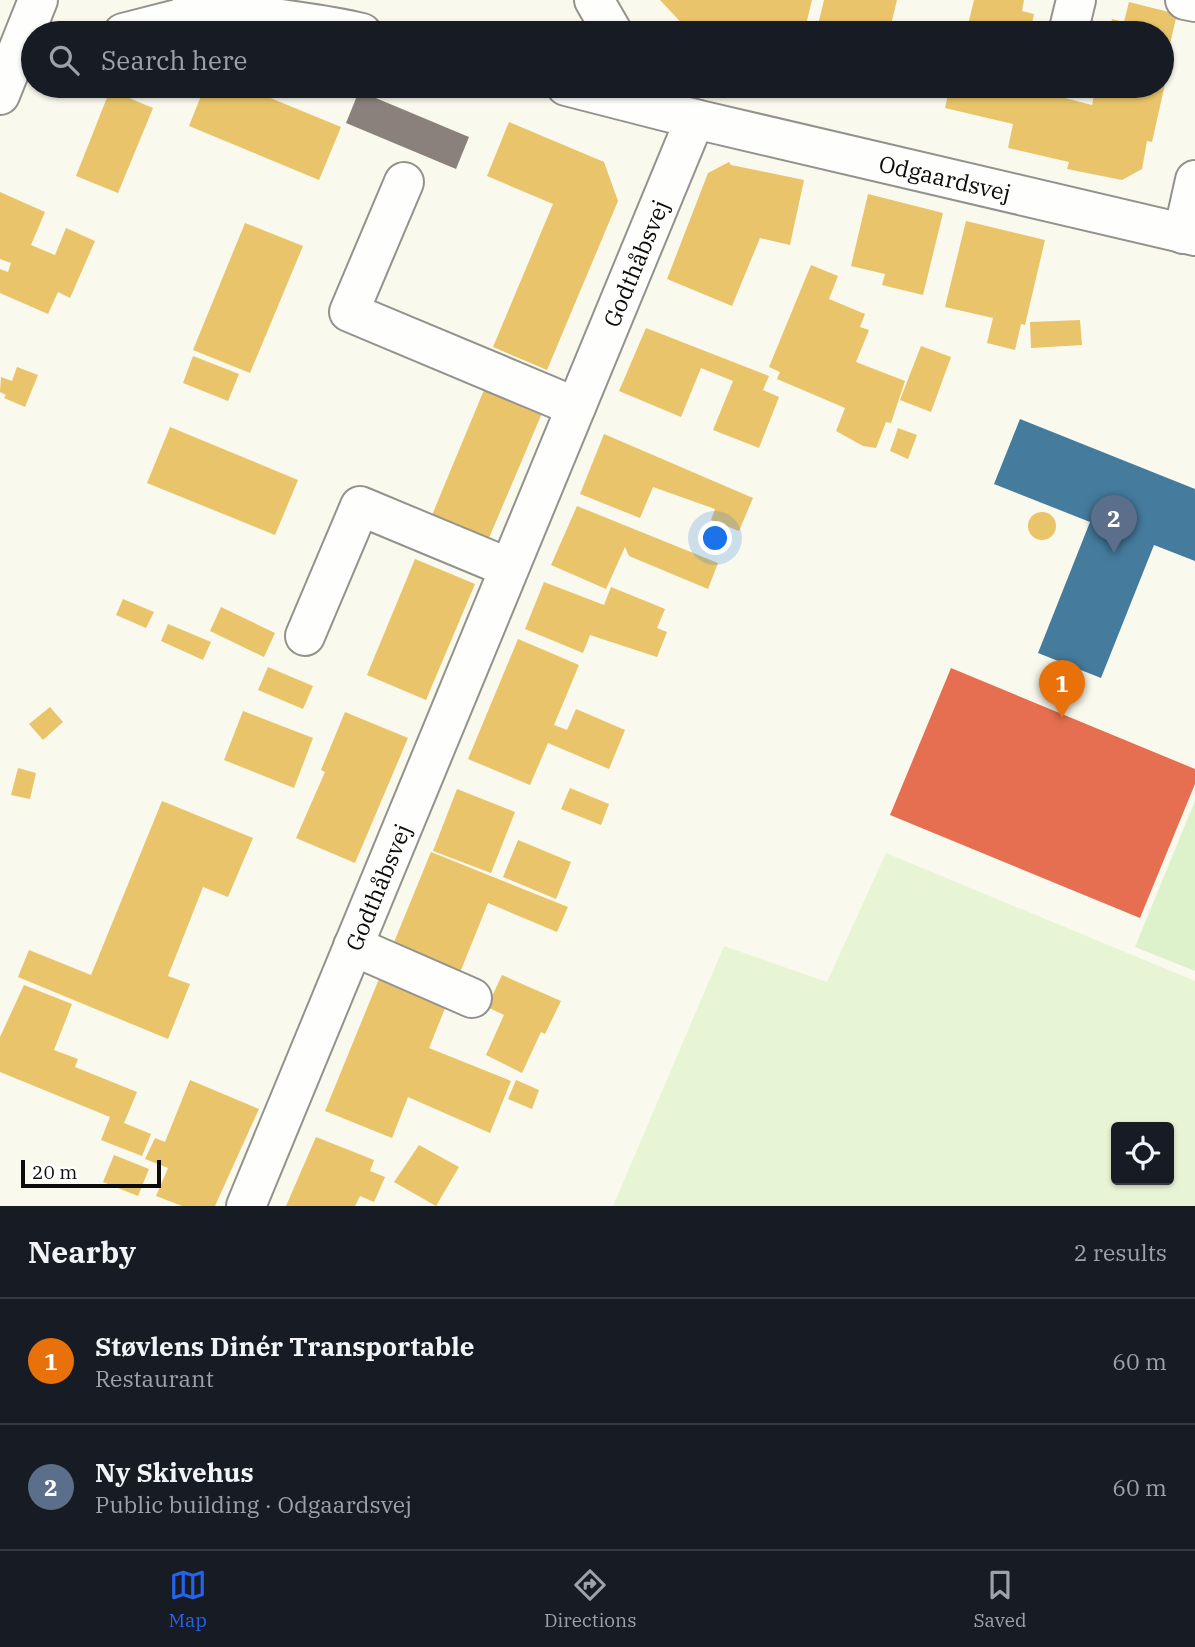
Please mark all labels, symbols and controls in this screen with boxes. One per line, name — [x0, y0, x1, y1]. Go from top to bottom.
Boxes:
search box — [21, 21, 1174, 98]
icon: search — [45, 41, 83, 79]
text: Search here — [101, 43, 247, 77]
street label: Odgaardsvej — [876, 148, 1014, 207]
street label: Godthåbsvej — [596, 195, 675, 331]
pin: 2 — [1091, 495, 1137, 553]
your location — [698, 521, 732, 555]
pin: 1 — [1039, 660, 1085, 718]
street label: Godthåbsvej — [338, 819, 417, 955]
map controls — [1111, 1122, 1174, 1185]
button: locate — [1111, 1122, 1174, 1185]
scale bar — [21, 1157, 161, 1189]
text: 20 m — [32, 1160, 77, 1184]
text: Nearby — [28, 1232, 136, 1271]
text: 2 results — [1074, 1237, 1167, 1267]
text: Støvlens Dinér Transportable — [95, 1329, 474, 1363]
text: 1 — [44, 1346, 58, 1376]
text: 60 m — [1112, 1346, 1167, 1376]
text: Restaurant — [95, 1363, 214, 1393]
text: Ny Skivehus — [95, 1455, 254, 1489]
text: 2 — [44, 1472, 58, 1502]
text: 60 m — [1112, 1472, 1167, 1502]
text: Public building · Odgaardsvej — [95, 1489, 412, 1519]
tab: Map — [168, 1566, 207, 1632]
tab: Directions — [544, 1566, 637, 1632]
tab: Saved — [973, 1566, 1027, 1632]

